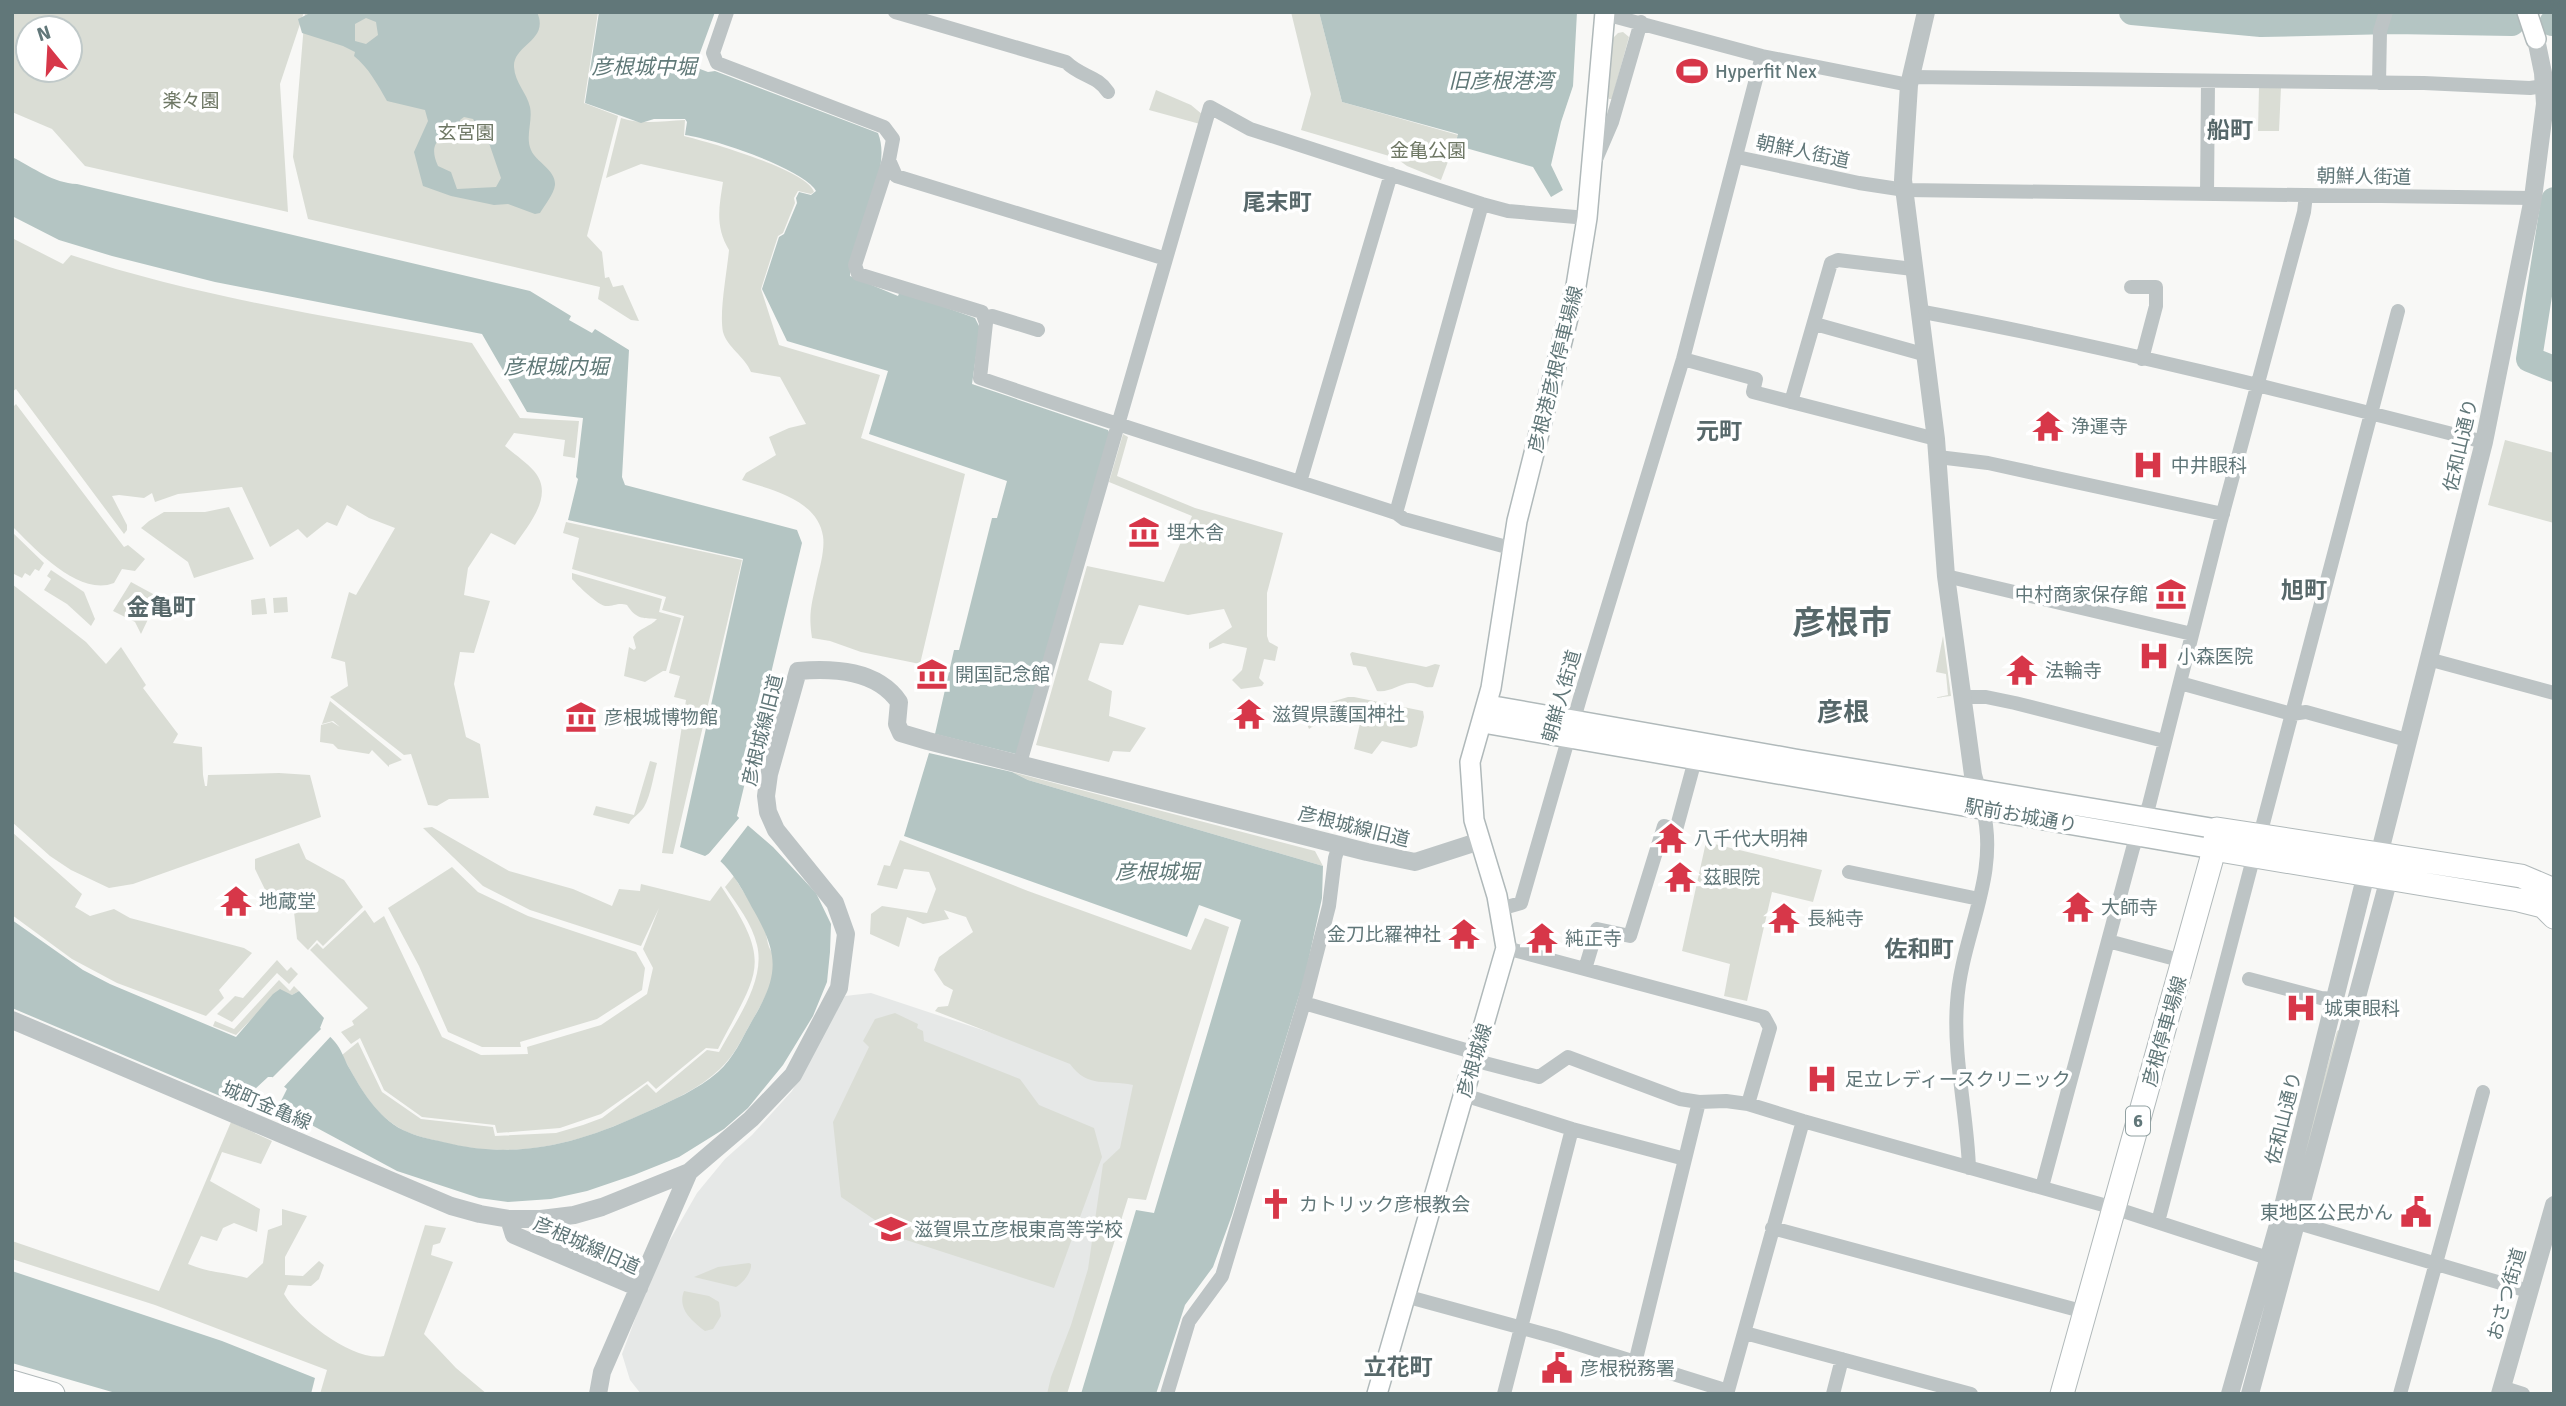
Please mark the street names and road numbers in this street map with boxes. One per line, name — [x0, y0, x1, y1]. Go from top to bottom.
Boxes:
street label: 朝鮮人街道 — [1754, 130, 1852, 174]
street label: 朝鮮人街道 — [2316, 164, 2412, 190]
street label: 彦根港彦根停車場線 — [1524, 283, 1588, 455]
street label: 佐和山通り — [2439, 396, 2483, 494]
street label: 朝鮮人街道 — [1537, 647, 1587, 745]
street label: 彦根城線旧道 — [738, 672, 788, 788]
street label: 駅前お城通り — [1963, 794, 2079, 838]
street label: 彦根城線旧道 — [1296, 802, 1412, 852]
street label: 彦根停車場線 — [2138, 973, 2192, 1089]
street label: 彦根城線 — [1452, 1020, 1498, 1100]
street label: 佐和山通り — [2261, 1069, 2307, 1167]
street label: 城町金亀線 — [218, 1076, 315, 1136]
road number: 6 — [2126, 1106, 2150, 1136]
street label: 彦根城線旧道 — [530, 1212, 644, 1280]
street label: おさつ街道 — [2482, 1245, 2532, 1343]

